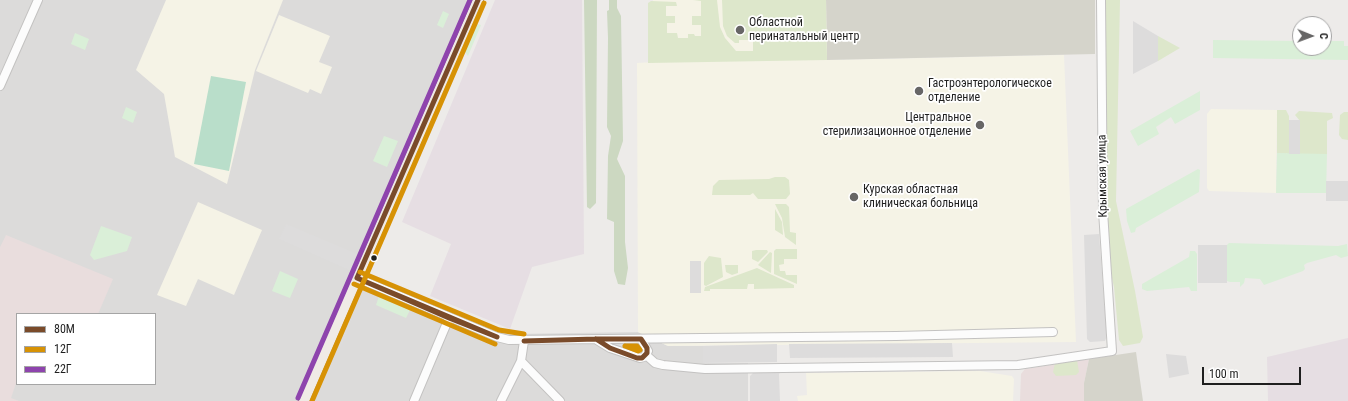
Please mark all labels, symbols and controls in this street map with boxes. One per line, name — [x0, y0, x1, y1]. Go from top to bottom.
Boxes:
place label: Областной перинатальный центр — [749, 16, 859, 44]
north arrow — [1292, 16, 1332, 56]
marker: Областной перинатальный центр — [734, 24, 746, 36]
text: С — [1317, 33, 1330, 39]
place label: Гастроэнтерологическое отделение — [928, 77, 1052, 105]
marker: Гастроэнтерологическое отделение — [913, 85, 925, 97]
place label: Центральное стерилизационное отделение — [823, 111, 971, 139]
marker: Центральное стерилизационное отделение — [974, 119, 986, 131]
street label: Крымская улица — [1095, 134, 1111, 218]
place label: Курская областная клиническая больница — [863, 183, 978, 211]
marker: Курская областная клиническая больница — [848, 191, 860, 203]
unlabelled marker — [369, 253, 379, 263]
legend — [16, 313, 156, 385]
text: 80М — [54, 322, 75, 336]
text: 12Г — [54, 342, 72, 356]
scale bar — [1204, 359, 1303, 385]
text: 22Г — [54, 362, 72, 376]
text: 100 m — [1209, 367, 1239, 381]

